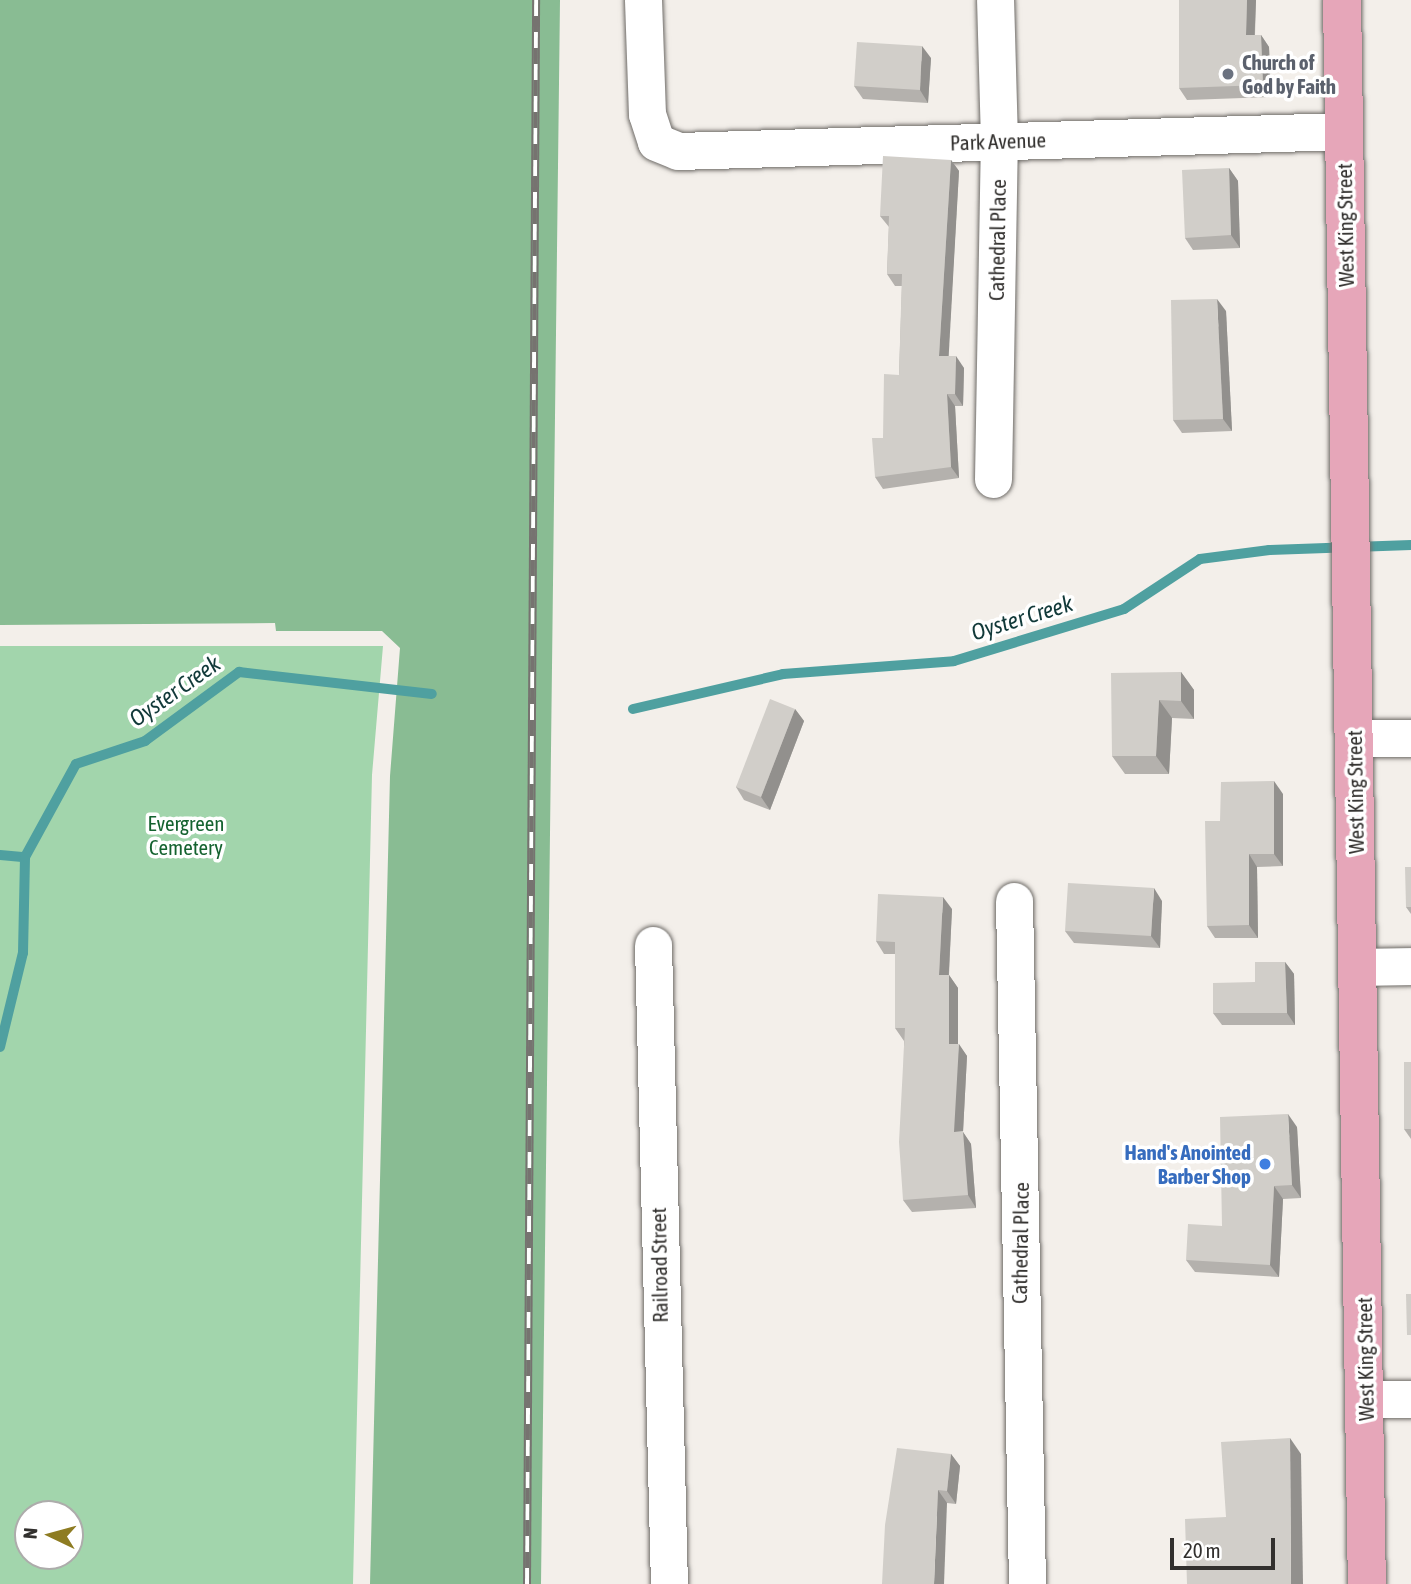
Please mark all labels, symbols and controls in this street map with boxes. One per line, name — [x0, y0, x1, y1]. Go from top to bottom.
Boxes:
place label: Church of God by Faith — [1242, 49, 1336, 99]
marker: Church of God by Faith — [1220, 66, 1236, 82]
street label: Park Avenue — [950, 127, 1046, 155]
street label: West King Street — [1331, 163, 1359, 287]
street label: Cathedral Place — [983, 179, 1011, 301]
water label: Oyster Creek — [968, 589, 1076, 647]
water label: Oyster Creek — [124, 650, 226, 732]
street label: West King Street — [1341, 730, 1369, 854]
park label: Evergreen Cemetery — [148, 810, 224, 860]
place label: Hand's Anointed Barber Shop — [1125, 1139, 1251, 1189]
marker: Hand's Anointed Barber Shop — [1257, 1156, 1273, 1172]
street label: Cathedral Place — [1006, 1182, 1034, 1304]
street label: Railroad Street — [645, 1207, 673, 1323]
street label: West King Street — [1351, 1297, 1379, 1421]
north arrow — [14, 1500, 84, 1570]
scale bar — [1173, 1524, 1278, 1568]
text: N — [19, 1527, 42, 1540]
text: 20 m — [1183, 1538, 1221, 1562]

